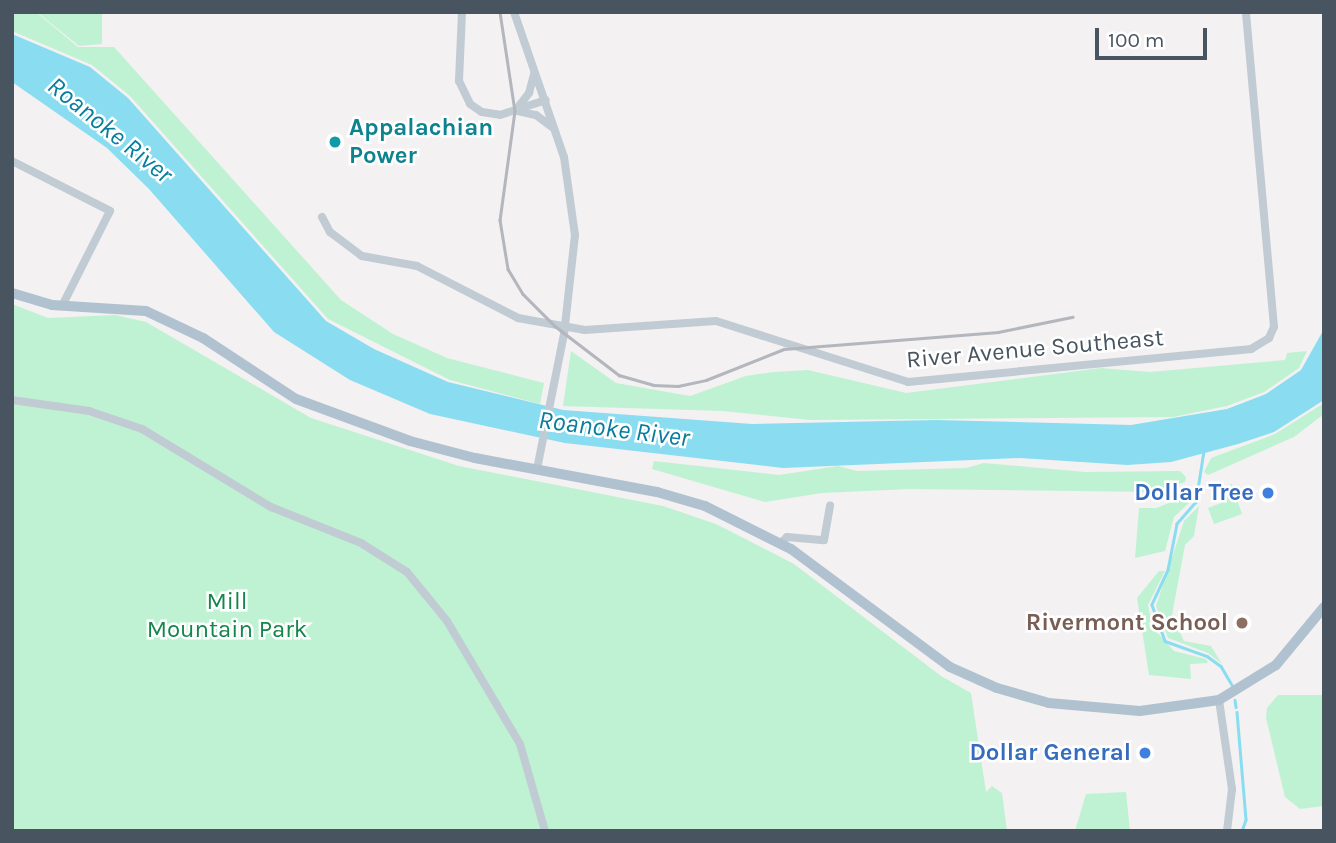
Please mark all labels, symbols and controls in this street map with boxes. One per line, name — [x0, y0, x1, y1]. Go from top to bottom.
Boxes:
scale bar — [1098, 14, 1210, 58]
text: 100 m — [1108, 28, 1165, 52]
water label: Roanoke River — [41, 70, 179, 190]
place label: Appalachian Power — [349, 114, 493, 170]
marker: Appalachian Power — [327, 134, 343, 150]
street label: River Avenue Southeast — [905, 323, 1165, 375]
water label: Roanoke River — [537, 404, 691, 454]
place label: Dollar Tree — [1134, 479, 1254, 507]
marker: Dollar Tree — [1260, 485, 1276, 501]
park label: Mill Mountain Park — [147, 588, 307, 644]
place label: Rivermont School — [1026, 609, 1228, 637]
marker: Rivermont School — [1234, 615, 1250, 631]
place label: Dollar General — [969, 739, 1131, 767]
marker: Dollar General — [1137, 745, 1153, 761]

